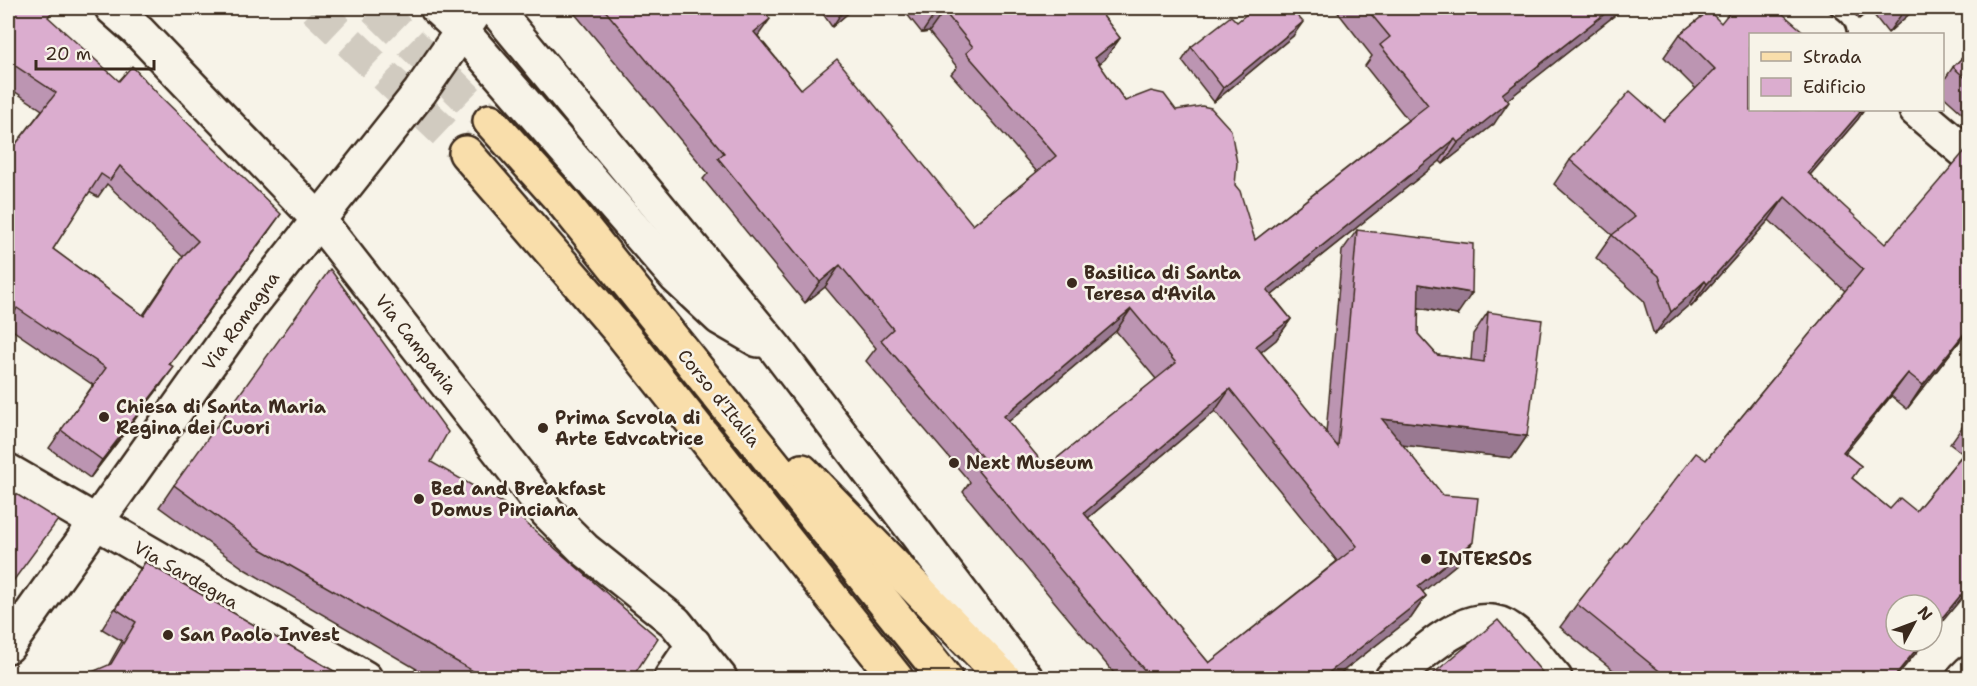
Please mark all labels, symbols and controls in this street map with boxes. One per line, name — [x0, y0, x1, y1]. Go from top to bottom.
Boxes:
scale bar — [36, 33, 154, 71]
legend — [1749, 33, 1944, 111]
text: 20 m — [45, 42, 91, 66]
text: Strada — [1803, 45, 1862, 69]
text: Edificio — [1803, 75, 1866, 99]
place label: Basilica di Santa Teresa d'Avila — [1084, 261, 1242, 306]
street label: Via Romagna — [197, 267, 285, 375]
marker: Basilica di Santa Teresa d'Avila — [1065, 276, 1079, 290]
street label: Via Campania — [370, 289, 462, 399]
street label: Corso d'Italia — [672, 344, 766, 452]
place label: Chiesa di Santa Maria Regina dei Cuori — [116, 395, 327, 440]
place label: Prima Scvola di Arte Edvcatrice — [555, 406, 704, 451]
marker: Chiesa di Santa Maria Regina dei Cuori — [97, 410, 111, 424]
marker: Prima Scvola di Arte Edvcatrice — [536, 421, 550, 435]
place label: Next Museum — [966, 451, 1094, 475]
marker: Next Museum — [947, 456, 961, 470]
place label: Bed and Breakfast Domus Pinciana — [431, 477, 606, 522]
marker: Bed and Breakfast Domus Pinciana — [412, 492, 426, 506]
street label: Via Sardegna — [129, 535, 243, 615]
place label: INTERSOS — [1438, 547, 1532, 571]
marker: INTERSOS — [1419, 552, 1433, 566]
north arrow — [1884, 593, 1944, 653]
text: N — [1913, 602, 1937, 625]
place label: San Paolo Invest — [180, 623, 340, 647]
marker: San Paolo Invest — [161, 628, 175, 642]

